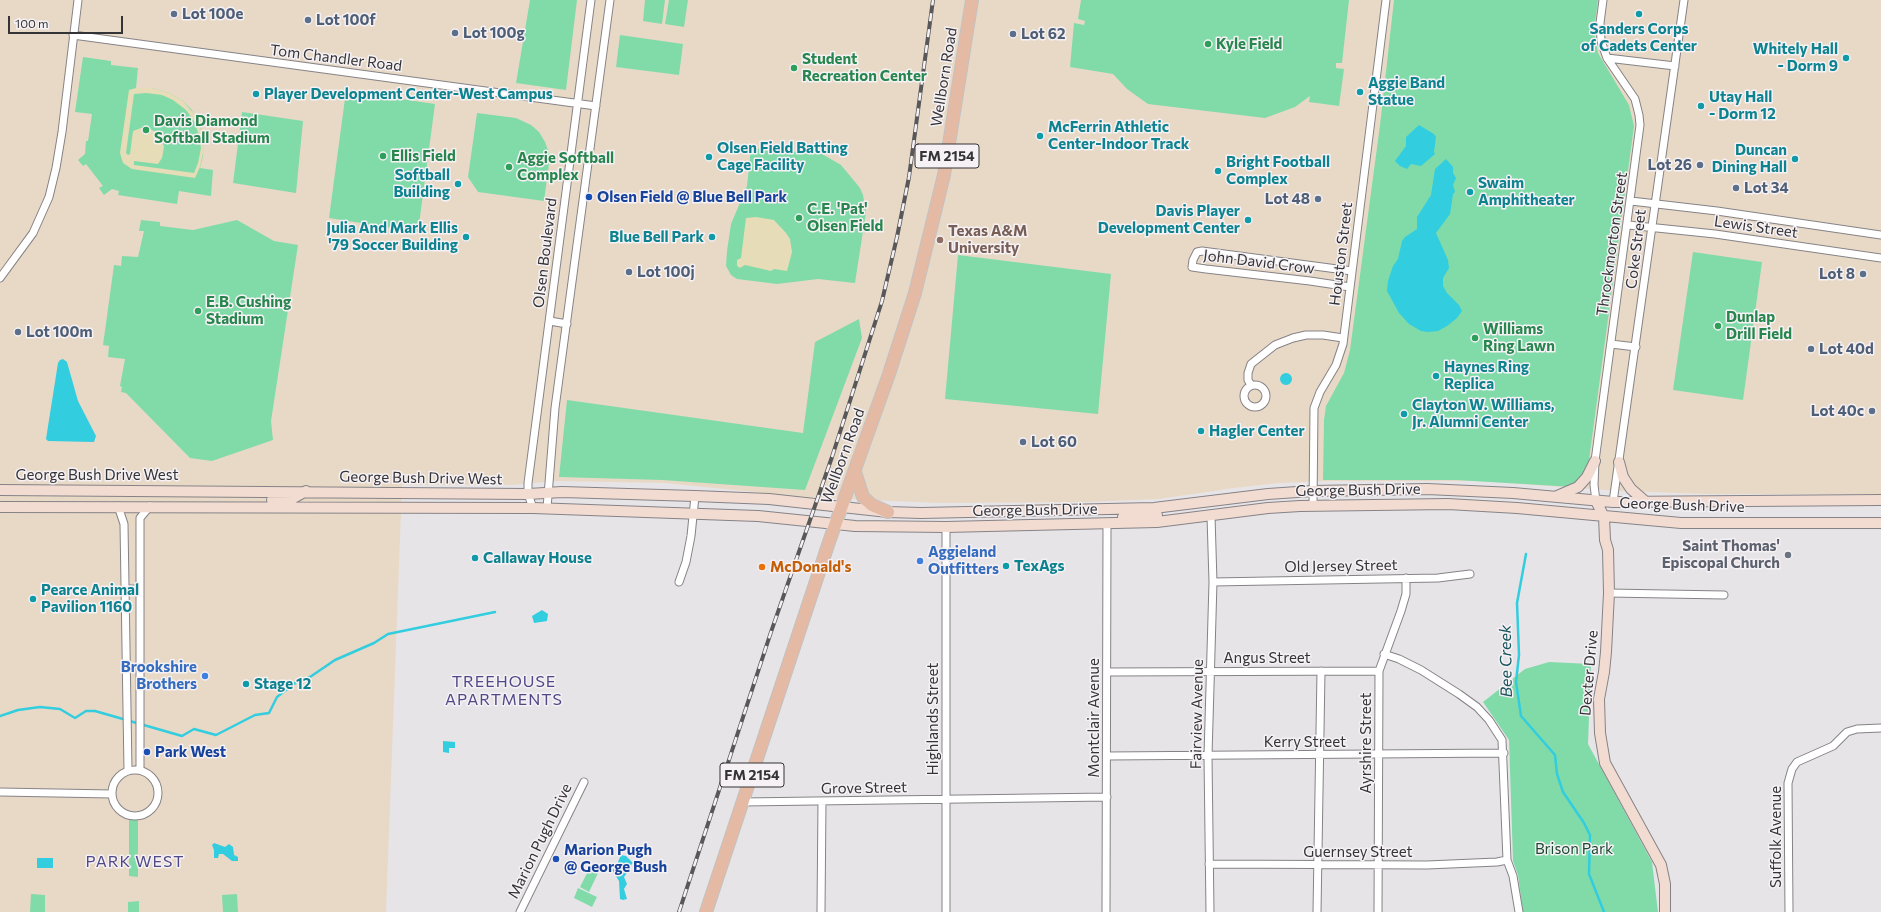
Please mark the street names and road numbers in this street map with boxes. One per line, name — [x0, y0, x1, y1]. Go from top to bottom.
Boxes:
street label: Wellborn Road — [927, 26, 961, 128]
street label: Tom Chandler Road — [269, 41, 403, 75]
road number: FM 2154 — [915, 144, 979, 168]
street label: Throckmorton Street — [1593, 171, 1631, 317]
street label: Olsen Boulevard — [529, 197, 561, 309]
street label: Houston Street — [1326, 201, 1356, 307]
street label: Coke Street — [1622, 208, 1650, 290]
street label: Lewis Street — [1713, 212, 1799, 242]
street label: John David Crow — [1202, 246, 1316, 278]
street label: Wellborn Road — [817, 406, 869, 506]
street label: George Bush Drive West — [15, 466, 179, 484]
street label: George Bush Drive West — [339, 468, 503, 488]
street label: George Bush Drive — [1295, 480, 1421, 500]
street label: George Bush Drive — [1619, 494, 1745, 516]
street label: George Bush Drive — [972, 500, 1098, 520]
street label: Old Jersey Street — [1284, 556, 1398, 576]
street label: Dexter Drive — [1576, 629, 1602, 717]
street label: Angus Street — [1223, 649, 1311, 667]
street label: Montclair Avenue — [1085, 658, 1103, 778]
street label: Fairview Avenue — [1187, 659, 1207, 769]
street label: Highlands Street — [924, 663, 942, 775]
street label: Ayrshire Street — [1357, 692, 1375, 794]
street label: Kerry Street — [1264, 733, 1346, 751]
road number: FM 2154 — [720, 763, 784, 787]
street label: Grove Street — [821, 778, 907, 798]
street label: Marion Pugh Drive — [504, 780, 576, 902]
street label: Suffolk Avenue — [1767, 786, 1785, 888]
street label: Guernsey Street — [1303, 843, 1413, 861]

